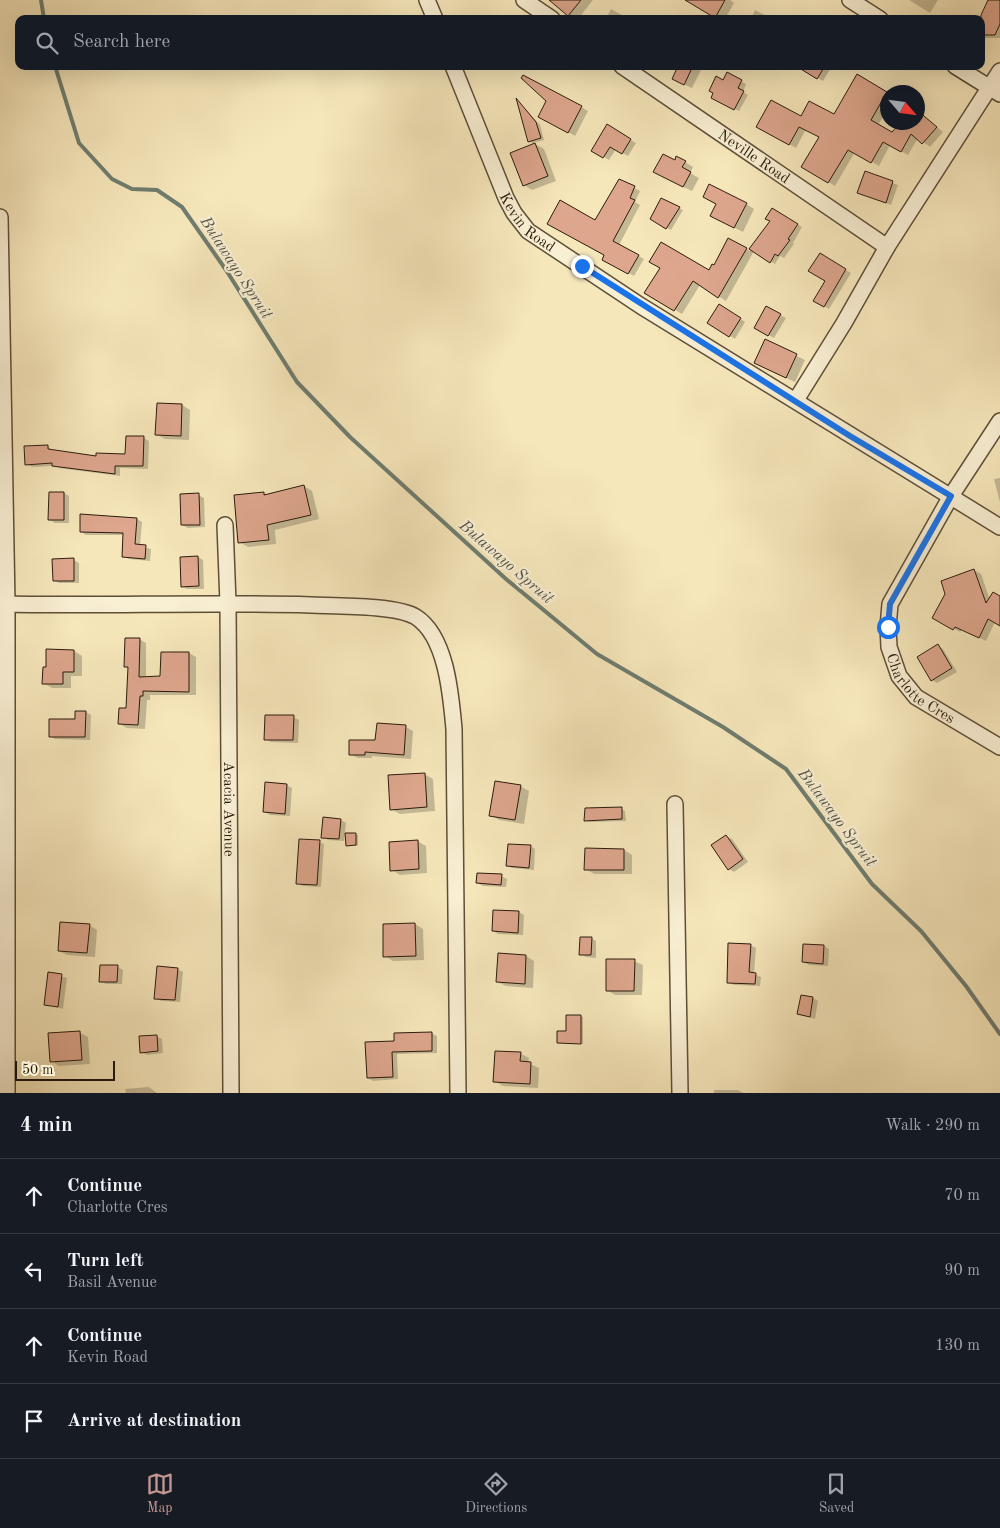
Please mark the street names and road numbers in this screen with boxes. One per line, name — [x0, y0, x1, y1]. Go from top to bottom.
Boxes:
street label: Neville Road — [715, 128, 792, 187]
street label: Kevin Road — [496, 191, 557, 256]
street label: Charlotte Cres — [883, 652, 957, 727]
street label: Acacia Avenue — [220, 761, 236, 857]

